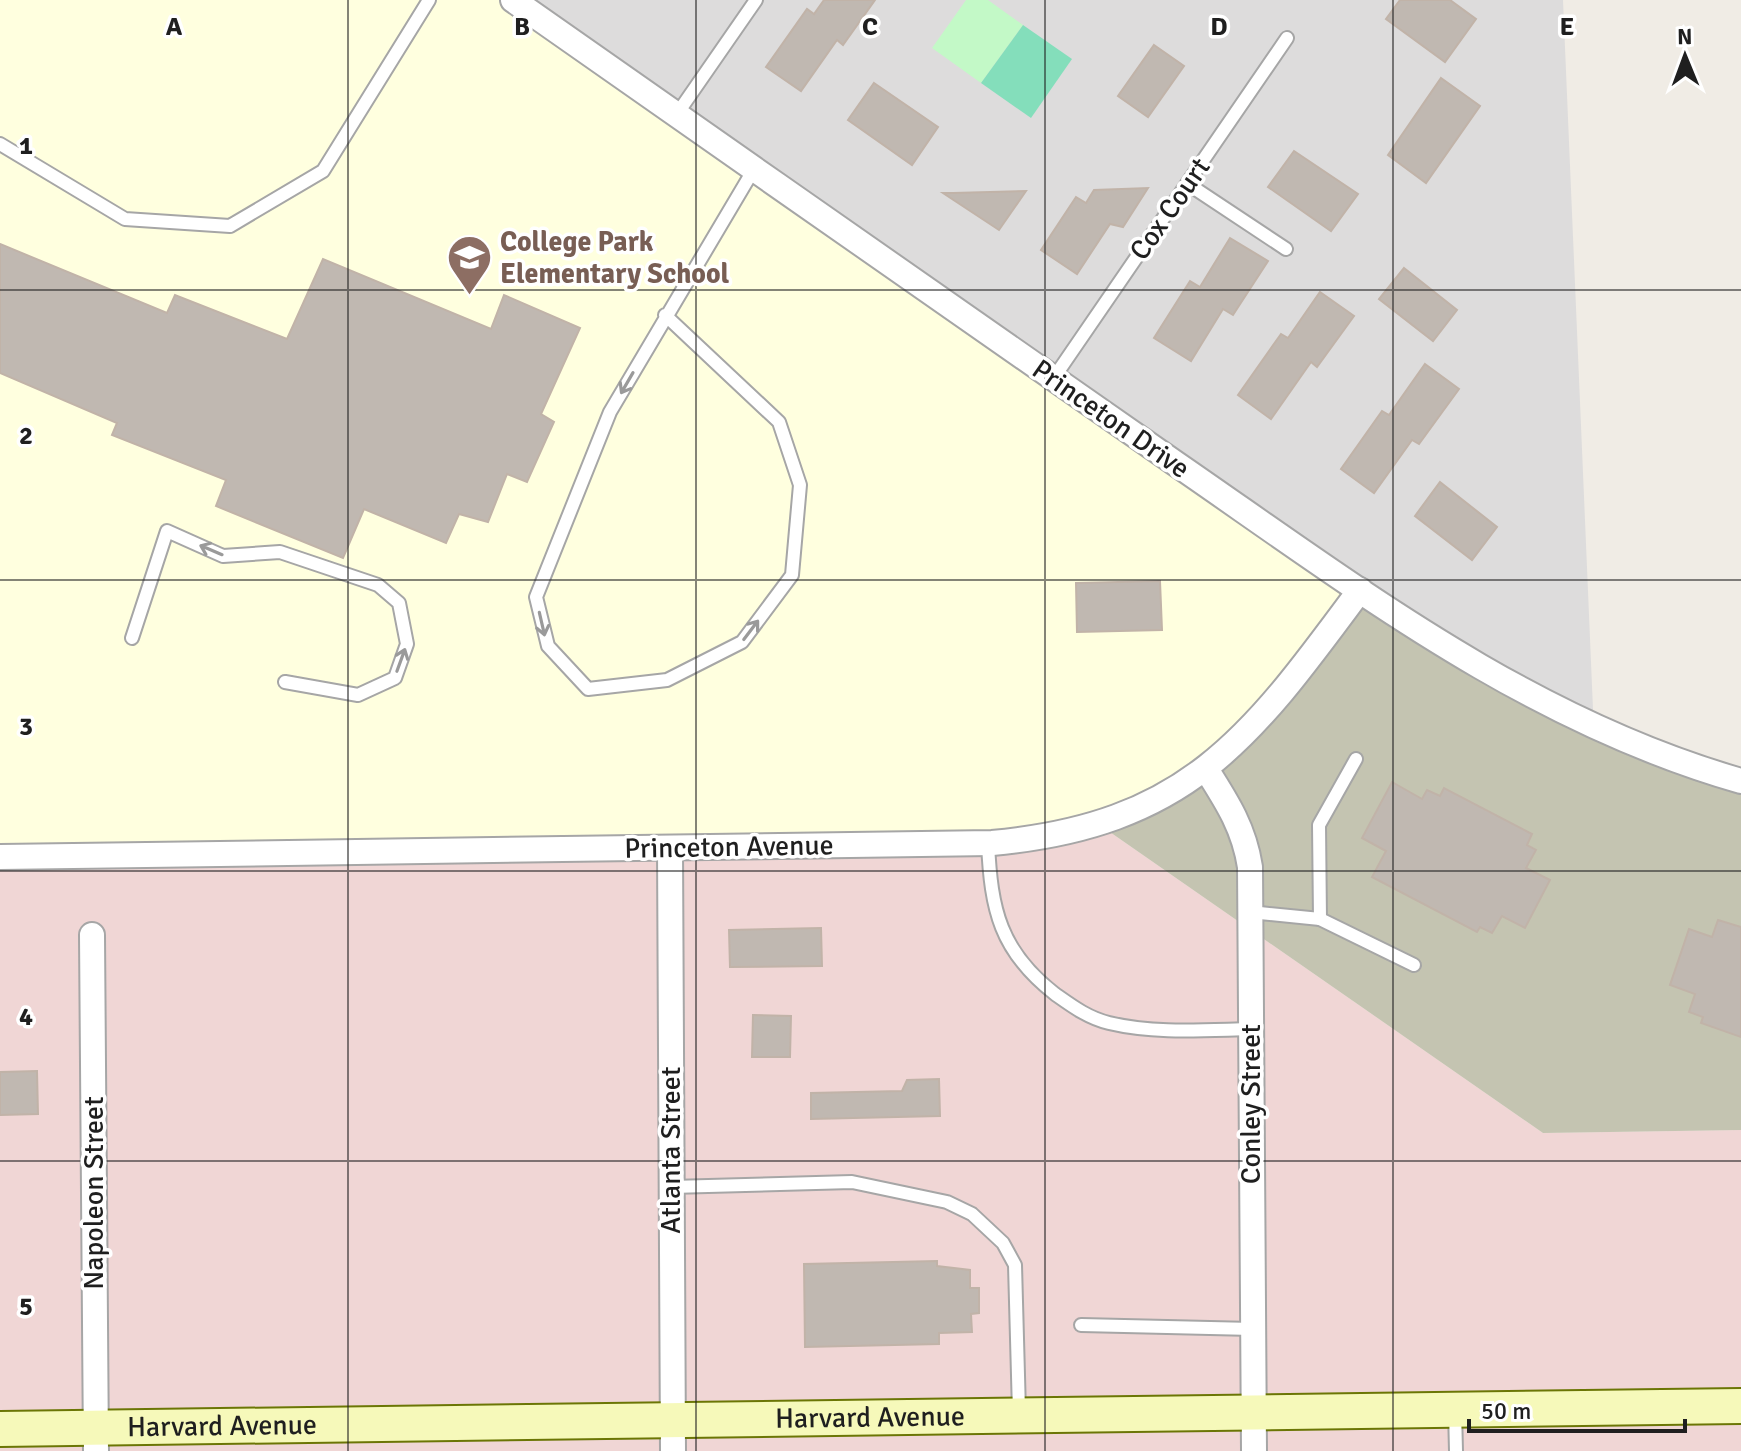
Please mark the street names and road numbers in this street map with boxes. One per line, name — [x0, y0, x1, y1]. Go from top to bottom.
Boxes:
street label: Cox Court — [1123, 151, 1218, 267]
street label: Princeton Drive — [1026, 352, 1196, 486]
street label: Princeton Avenue — [624, 828, 834, 866]
street label: Conley Street — [1234, 1024, 1268, 1184]
street label: Atlanta Street — [654, 1066, 688, 1234]
street label: Napoleon Street — [77, 1096, 111, 1290]
street label: Harvard Avenue — [775, 1399, 965, 1436]
street label: Harvard Avenue — [127, 1408, 317, 1444]

